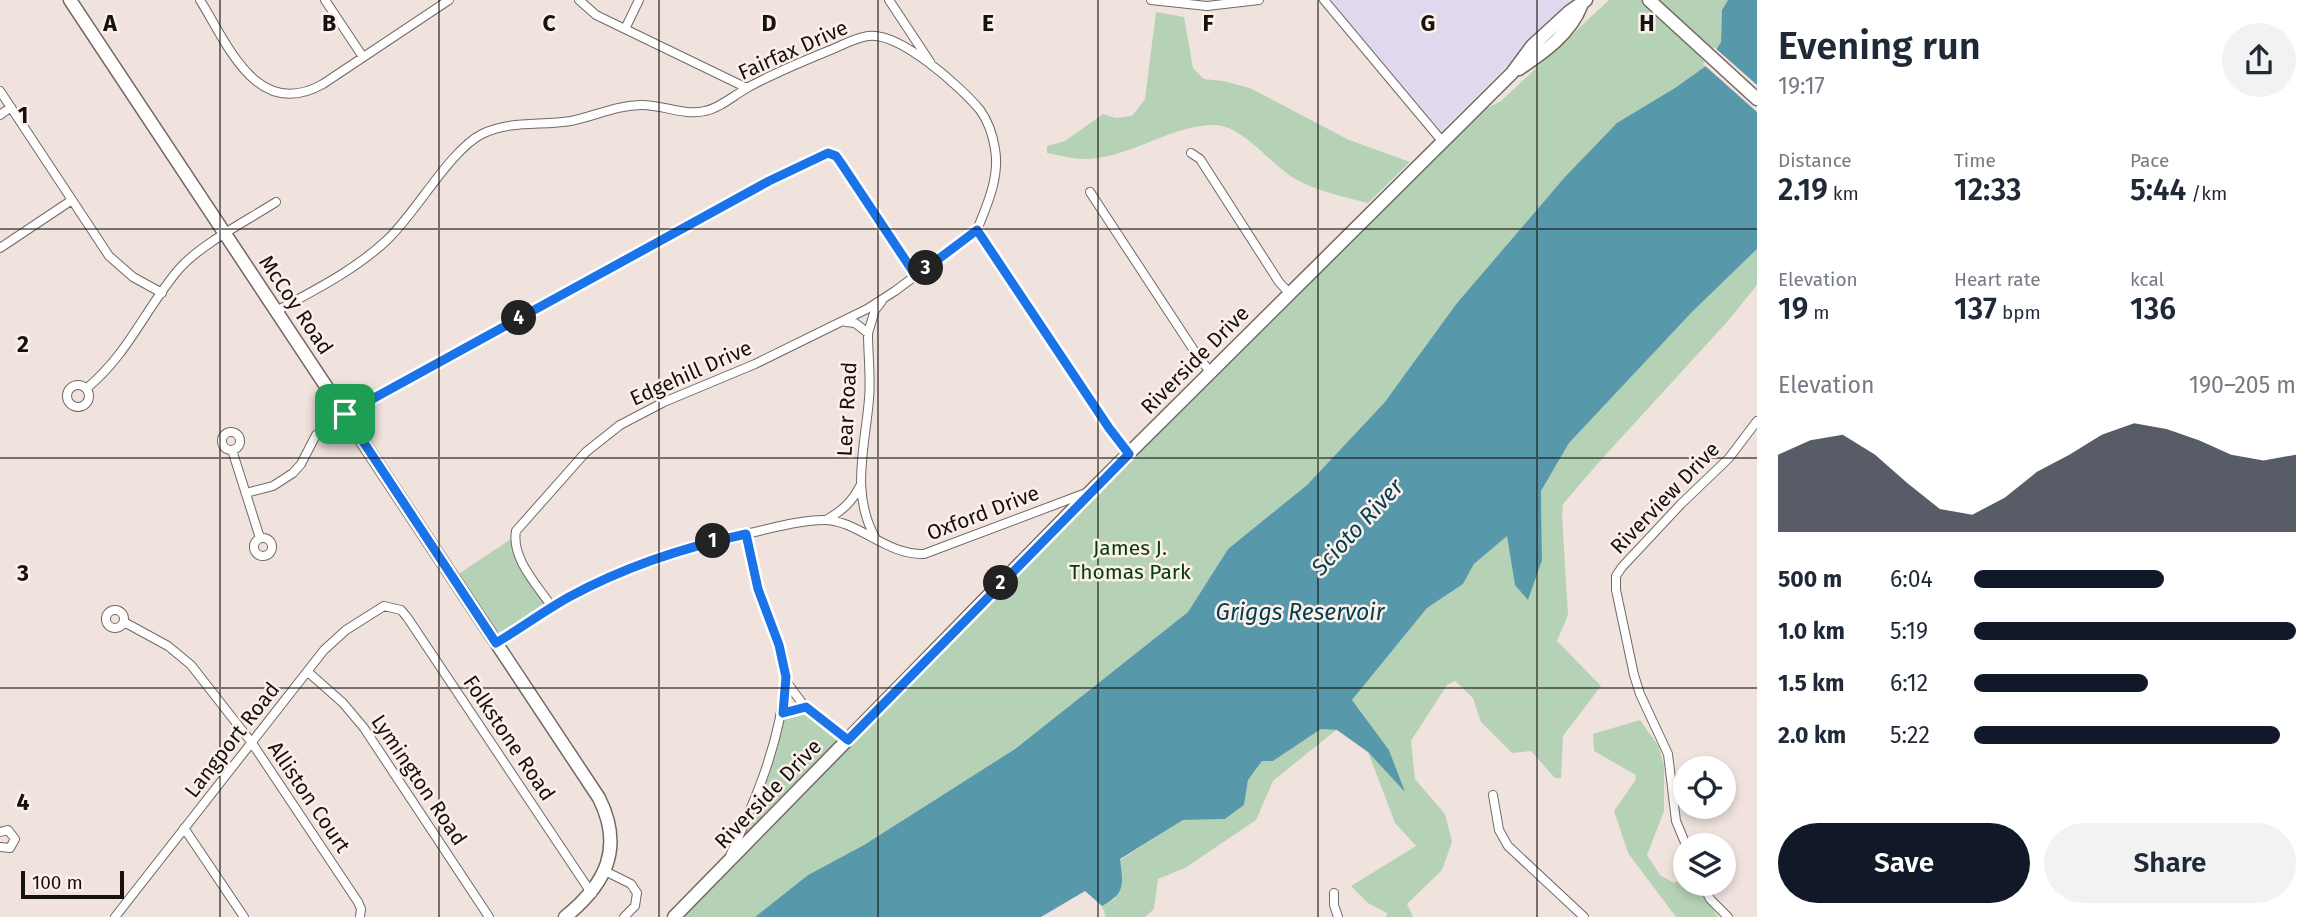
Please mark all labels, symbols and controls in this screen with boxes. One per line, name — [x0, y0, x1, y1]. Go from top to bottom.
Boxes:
text: A — [102, 9, 117, 37]
text: B — [322, 9, 336, 37]
text: C — [542, 9, 556, 37]
text: E — [982, 9, 994, 37]
text: F — [1202, 9, 1214, 37]
text: G — [1421, 9, 1435, 37]
text: H — [1639, 9, 1655, 37]
street label: Fairfax Drive — [734, 15, 852, 85]
text: Evening run — [1778, 23, 1981, 69]
button: share — [2222, 23, 2296, 97]
text: 19:17 — [1778, 72, 1825, 100]
text: 1 — [18, 101, 28, 129]
text: Distance — [1778, 149, 1852, 172]
text: Time — [1954, 149, 1996, 172]
text: Pace — [2130, 149, 2169, 172]
text: 2.19 — [1778, 172, 1828, 208]
text: 12:33 — [1954, 172, 2022, 208]
text: 5:44 — [2130, 172, 2186, 208]
text: km — [1828, 182, 1859, 205]
text: /km — [2186, 182, 2227, 205]
street label: McCoy Road — [253, 250, 339, 360]
pin: 3 — [908, 250, 944, 286]
text: 3 — [921, 256, 930, 279]
text: Elevation — [1778, 268, 1858, 291]
text: Heart rate — [1954, 268, 2041, 291]
text: kcal — [2130, 268, 2164, 291]
text: 19 — [1778, 291, 1808, 327]
text: 137 — [1954, 291, 1997, 327]
text: 136 — [2130, 291, 2176, 327]
pin: 4 — [502, 300, 536, 336]
street label: Riverside Drive — [1135, 300, 1255, 420]
text: m — [1808, 301, 1830, 324]
text: bpm — [1997, 301, 2041, 324]
text: 4 — [513, 306, 524, 329]
text: 2 — [17, 330, 29, 358]
street label: Edgehill Drive — [626, 335, 756, 411]
street label: Lear Road — [832, 361, 862, 457]
text: Elevation — [1778, 371, 1874, 399]
text: 190–205 m — [2189, 371, 2296, 399]
pin — [315, 384, 375, 444]
icon: arrive — [326, 395, 364, 433]
street label: Riverview Drive — [1605, 436, 1725, 560]
water label: Scioto River — [1305, 472, 1410, 582]
street label: Oxford Drive — [923, 480, 1043, 546]
pin: 1 — [696, 524, 730, 558]
text: 1 — [708, 529, 717, 552]
park label: James J. Thomas Park — [1069, 535, 1191, 585]
text: 3 — [16, 559, 29, 587]
text: 500 m — [1778, 565, 1842, 593]
text: 6:04 — [1890, 565, 1933, 593]
pin: 2 — [984, 566, 1018, 600]
text: 2 — [996, 571, 1005, 594]
water label: Griggs Reservoir — [1216, 598, 1386, 626]
text: 1.0 km — [1778, 617, 1845, 645]
text: 5:19 — [1890, 617, 1928, 645]
text: 1.5 km — [1778, 669, 1844, 697]
text: 6:12 — [1890, 669, 1928, 697]
street label: Folkstone Road — [457, 670, 561, 806]
street label: Langport Road — [179, 677, 285, 803]
street label: Lymington Road — [366, 710, 472, 850]
text: 2.0 km — [1778, 721, 1846, 749]
text: 5:22 — [1890, 721, 1930, 749]
street label: Riverside Drive — [709, 734, 827, 854]
street label: Alliston Court — [262, 736, 356, 858]
map controls — [1673, 756, 1736, 896]
button: locate — [1673, 756, 1736, 819]
text: 4 — [17, 788, 30, 816]
button: Save — [1778, 823, 2030, 903]
button: Share — [2044, 823, 2296, 903]
button: layers — [1673, 833, 1736, 896]
scale bar — [21, 868, 124, 900]
text: 100 m — [32, 871, 83, 894]

